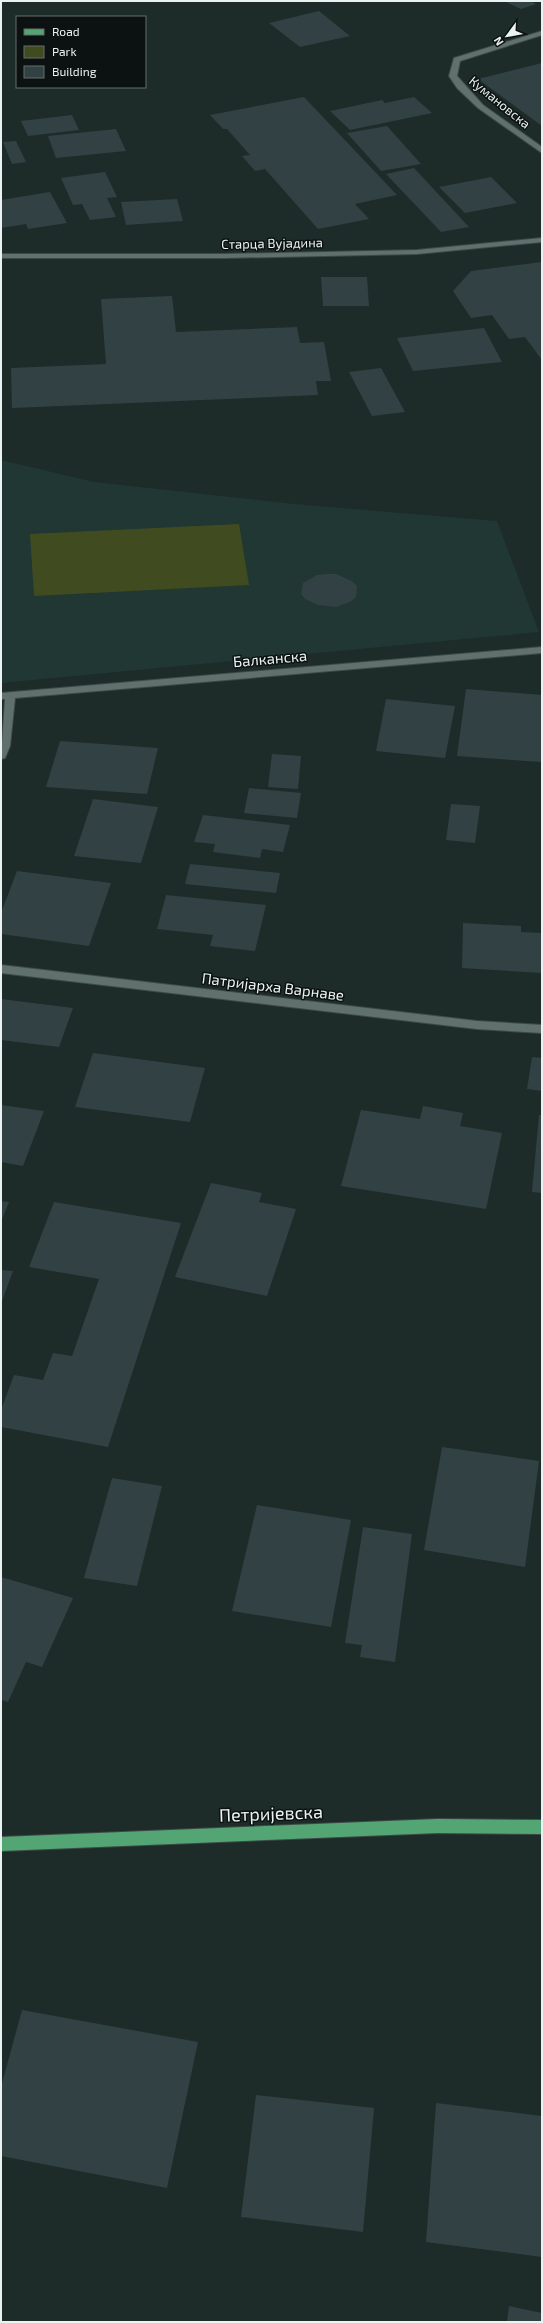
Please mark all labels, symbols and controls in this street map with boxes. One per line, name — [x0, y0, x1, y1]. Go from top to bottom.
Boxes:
legend — [16, 16, 146, 88]
north arrow — [487, 16, 527, 56]
text: Road — [52, 24, 80, 38]
text: N — [490, 35, 506, 48]
text: Park — [52, 44, 77, 58]
text: Building — [52, 64, 97, 78]
street label: Кумановска — [466, 72, 534, 132]
street label: Старца Вујадина — [221, 234, 323, 252]
street label: Балканска — [232, 646, 308, 670]
street label: Патријарха Варнаве — [201, 968, 345, 1005]
street label: Петријевска — [219, 1800, 323, 1826]

